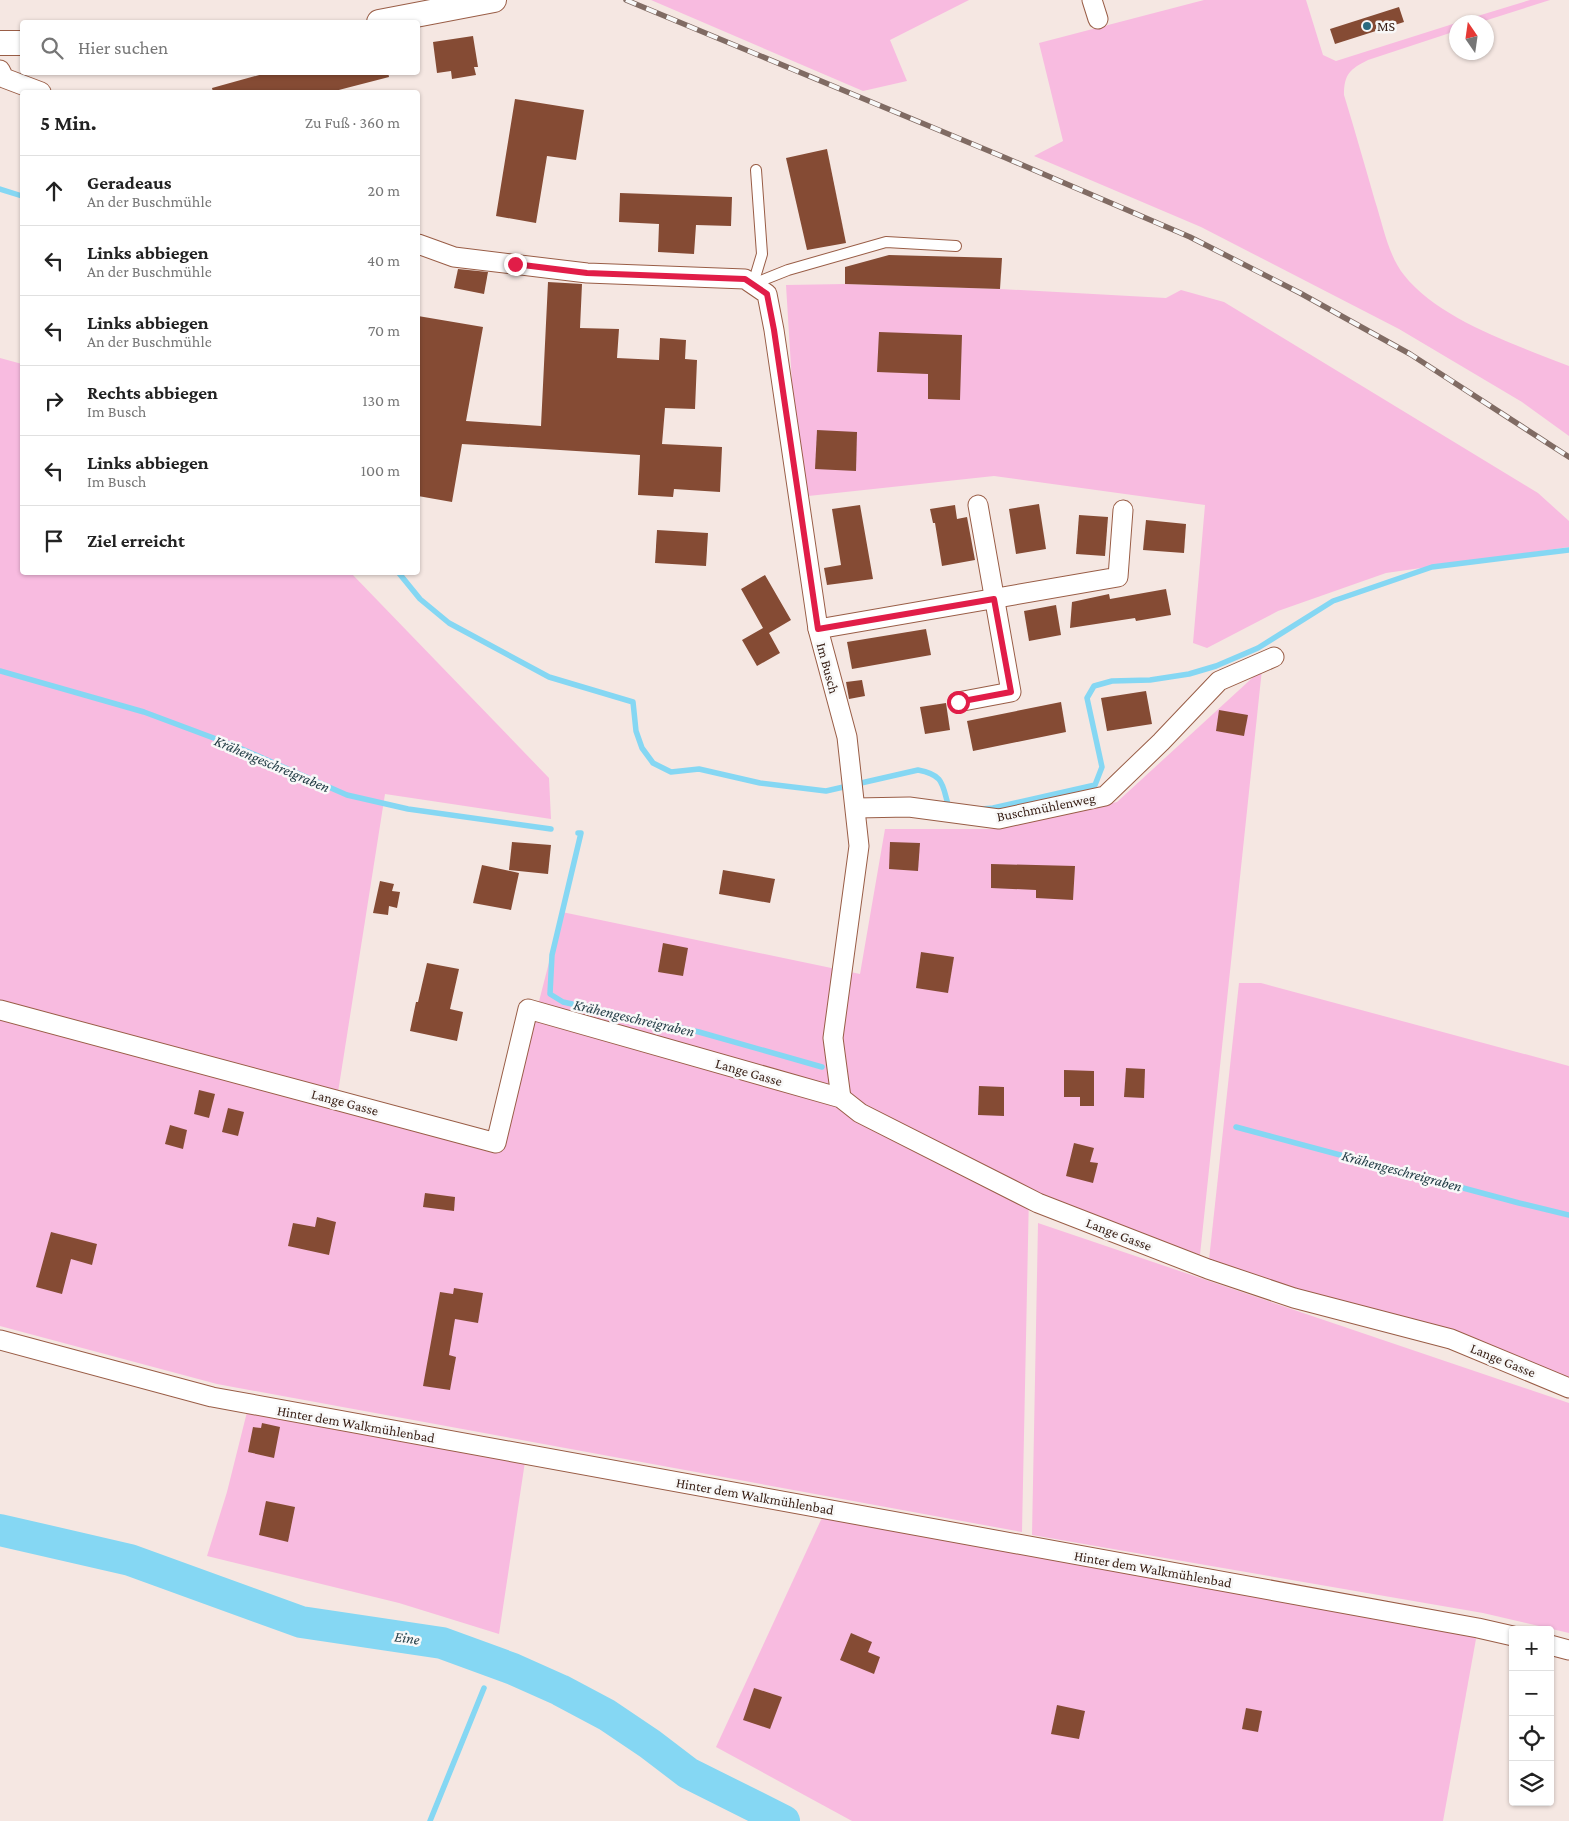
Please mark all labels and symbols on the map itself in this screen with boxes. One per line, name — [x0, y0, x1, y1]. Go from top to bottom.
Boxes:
north arrow — [1449, 15, 1494, 60]
place label: MS — [1377, 18, 1396, 34]
marker: MS — [1361, 20, 1373, 32]
route end — [504, 253, 527, 276]
street label: Im Busch — [814, 641, 843, 696]
route start — [947, 691, 970, 714]
water label: Krähengeschreigraben — [212, 733, 332, 797]
street label: Buschmühlenweg — [995, 790, 1097, 824]
water label: Krähengeschreigraben — [572, 996, 696, 1041]
street label: Lange Gasse — [714, 1055, 784, 1089]
street label: Lange Gasse — [310, 1085, 380, 1119]
water label: Krähengeschreigraben — [1340, 1147, 1464, 1196]
street label: Lange Gasse — [1084, 1214, 1154, 1254]
street label: Lange Gasse — [1468, 1340, 1538, 1380]
street label: Hinter dem Walkmühlenbad — [276, 1402, 437, 1446]
street label: Hinter dem Walkmühlenbad — [675, 1474, 836, 1518]
street label: Hinter dem Walkmühlenbad — [1073, 1547, 1234, 1591]
water label: Eine — [393, 1628, 421, 1648]

